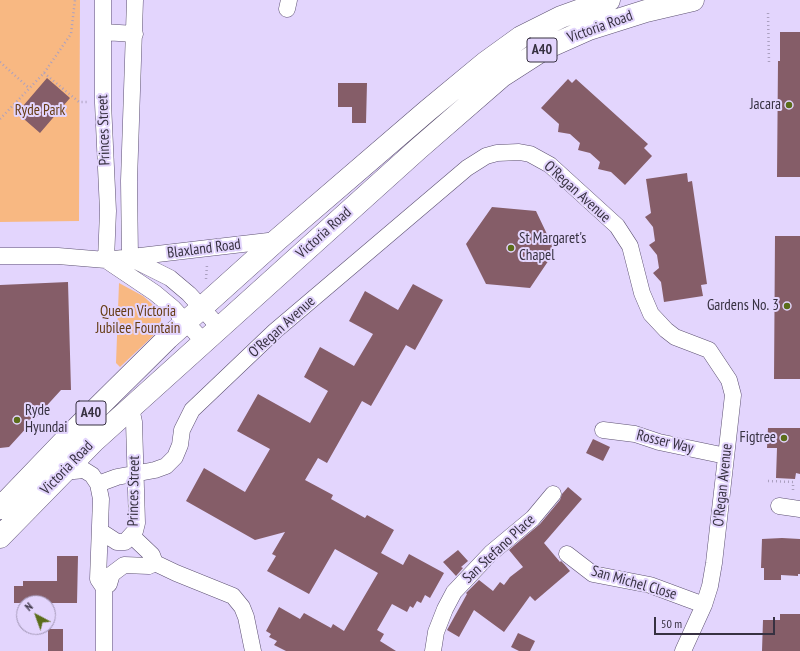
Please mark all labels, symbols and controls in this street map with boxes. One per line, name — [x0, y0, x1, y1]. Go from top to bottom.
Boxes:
street label: Victoria Road — [565, 7, 635, 47]
road number: A40 — [527, 38, 557, 62]
street label: Princes Street — [94, 94, 114, 166]
place label: Jacara — [750, 96, 781, 114]
marker: Jacara — [784, 100, 794, 110]
park label: Ryde Park — [15, 102, 65, 120]
street label: O'Regan Avenue — [540, 157, 614, 227]
street label: Victoria Road — [293, 204, 355, 262]
place label: St Margaret's Chapel — [519, 230, 586, 265]
street label: Blaxland Road — [166, 236, 242, 262]
marker: St Margaret's Chapel — [506, 243, 516, 253]
street label: O'Regan Avenue — [245, 292, 319, 362]
place label: Gardens No. 3 — [707, 297, 779, 315]
marker: Gardens No. 3 — [782, 301, 792, 311]
park label: Queen Victoria Jubilee Fountain — [96, 303, 180, 338]
road number: A40 — [76, 401, 106, 425]
place label: Ryde Hyundai — [25, 402, 68, 437]
marker: Ryde Hyundai — [12, 415, 22, 425]
street label: Rosser Way — [635, 426, 695, 458]
place label: Figtree — [740, 429, 776, 447]
marker: Figtree — [779, 433, 789, 443]
street label: Victoria Road — [37, 437, 97, 499]
street label: O'Regan Avenue — [710, 443, 736, 527]
street label: Princes Street — [124, 455, 144, 527]
street label: San Stefano Place — [459, 511, 539, 587]
street label: San Michel Close — [589, 562, 679, 604]
north arrow — [16, 595, 56, 635]
text: N — [22, 599, 36, 614]
scale bar — [656, 609, 777, 635]
text: 50 m — [661, 616, 682, 631]

